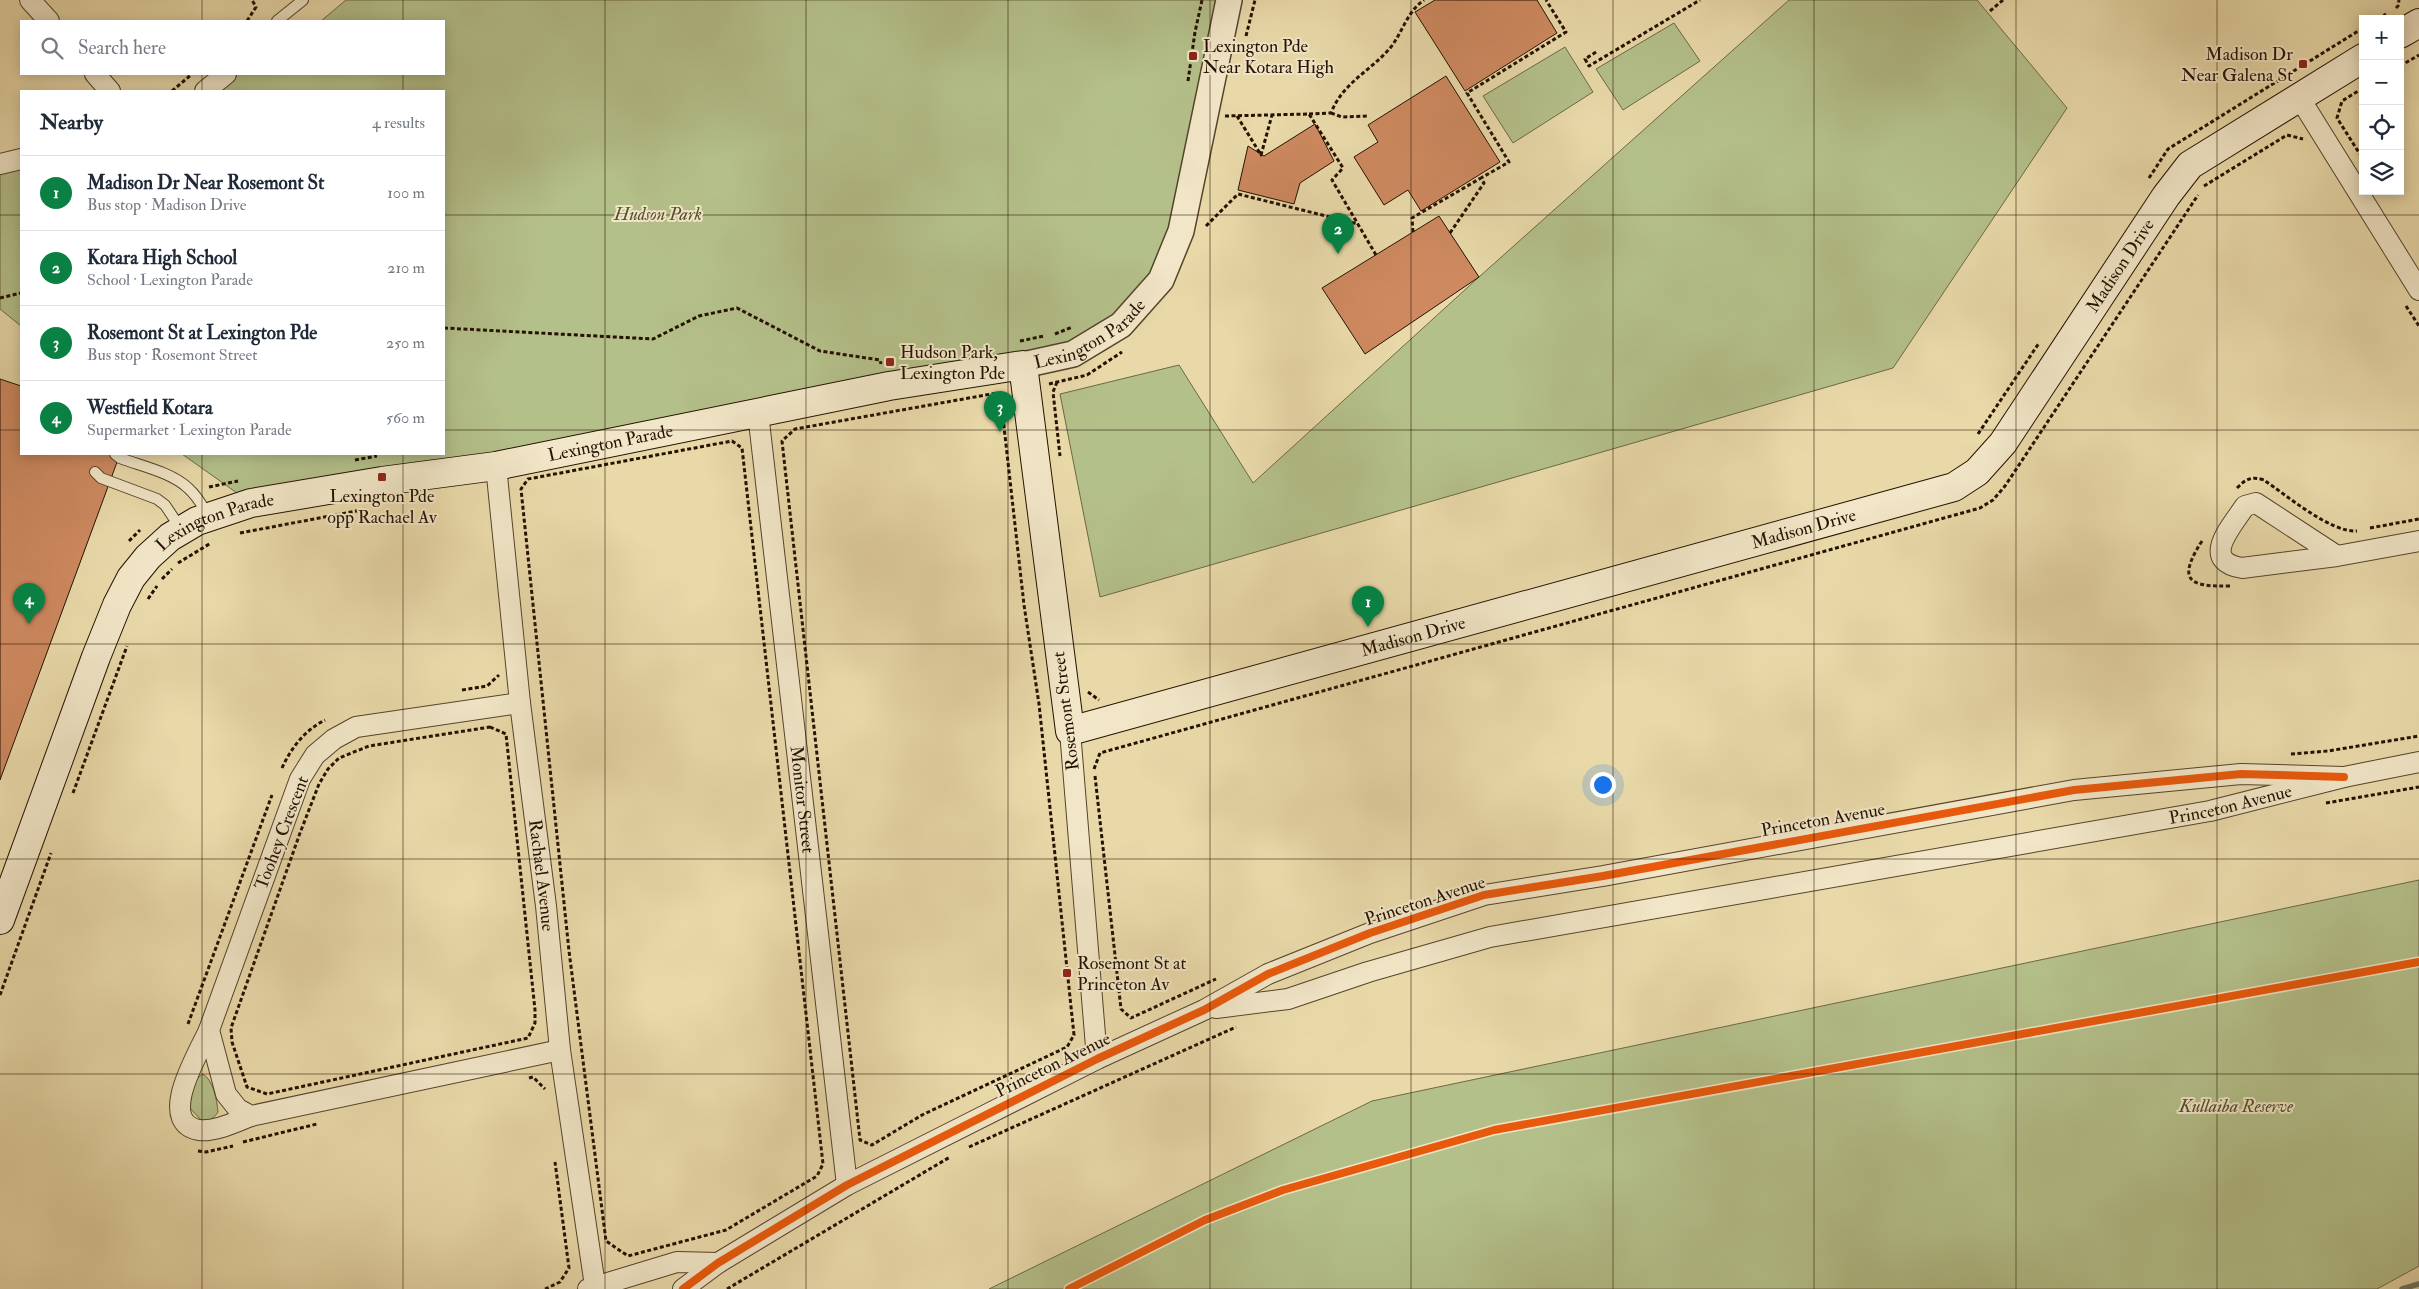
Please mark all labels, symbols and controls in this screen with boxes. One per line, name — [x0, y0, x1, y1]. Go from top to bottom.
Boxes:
map controls — [2359, 15, 2404, 195]
button: + — [2359, 15, 2404, 60]
search box — [20, 20, 445, 75]
icon: search — [38, 34, 66, 62]
place label: Lexington Pde Near Kotara High — [1203, 35, 1335, 79]
text: Search here — [78, 36, 166, 60]
place label: Madison Dr Near Galena St — [2181, 43, 2293, 87]
marker: Lexington Pde Near Kotara High — [1187, 50, 1199, 62]
marker: Madison Dr Near Galena St — [2297, 58, 2309, 70]
button: − — [2359, 60, 2404, 105]
button: locate — [2359, 105, 2404, 150]
text: Nearby — [40, 109, 103, 136]
text: 4 results — [372, 113, 425, 133]
button: layers — [2359, 150, 2404, 195]
text: Madison Dr Near Rosemont St — [87, 171, 324, 195]
text: 1 — [53, 183, 59, 203]
text: 100 m — [387, 183, 425, 203]
text: Bus stop · Madison Drive — [87, 195, 246, 215]
park label: Hudson Park — [613, 203, 702, 226]
pin: 2 — [1322, 213, 1354, 254]
street label: Madison Drive — [2081, 214, 2160, 317]
text: Kotara High School — [87, 246, 237, 270]
text: 2 — [52, 258, 60, 278]
text: 210 m — [387, 258, 425, 278]
text: School · Lexington Parade — [87, 270, 253, 290]
street label: Lexington Parade — [1032, 294, 1151, 374]
text: Rosemont St at Lexington Pde — [87, 321, 317, 345]
text: 3 — [53, 333, 59, 353]
text: 250 m — [386, 333, 425, 353]
place label: Hudson Park, Lexington Pde — [900, 341, 1006, 385]
text: Bus stop · Rosemont Street — [87, 345, 257, 365]
marker: Hudson Park, Lexington Pde — [884, 356, 896, 368]
pin: 3 — [984, 391, 1016, 432]
text: Westfield Kotara — [87, 396, 213, 420]
text: 4 — [52, 408, 60, 428]
text: 560 m — [386, 408, 425, 428]
street label: Lexington Parade — [546, 419, 675, 467]
text: Supermarket · Lexington Parade — [87, 420, 292, 440]
marker: Lexington Pde opp Rachael Av — [376, 471, 388, 483]
place label: Lexington Pde opp Rachael Av — [327, 485, 437, 529]
street label: Lexington Parade — [151, 488, 276, 556]
street label: Madison Drive — [1749, 503, 1859, 554]
pin: 4 — [13, 583, 45, 624]
pin: 1 — [1352, 586, 1384, 627]
street label: Madison Drive — [1358, 611, 1468, 662]
street label: Rosemont Street — [1047, 650, 1085, 772]
street label: Monitor Street — [785, 744, 820, 855]
your location — [1590, 772, 1616, 798]
street label: Toohey Crescent — [250, 773, 314, 893]
street label: Princeton Avenue — [2167, 779, 2295, 830]
street label: Princeton Avenue — [1759, 798, 1887, 842]
street label: Rachael Avenue — [524, 818, 560, 933]
street label: Princeton Avenue — [1362, 871, 1489, 931]
place label: Rosemont St at Princeton Av — [1077, 952, 1186, 996]
marker: Rosemont St at Princeton Av — [1061, 967, 1073, 979]
street label: Princeton Avenue — [992, 1027, 1115, 1103]
park label: Kullaiba Reserve — [2178, 1095, 2294, 1118]

